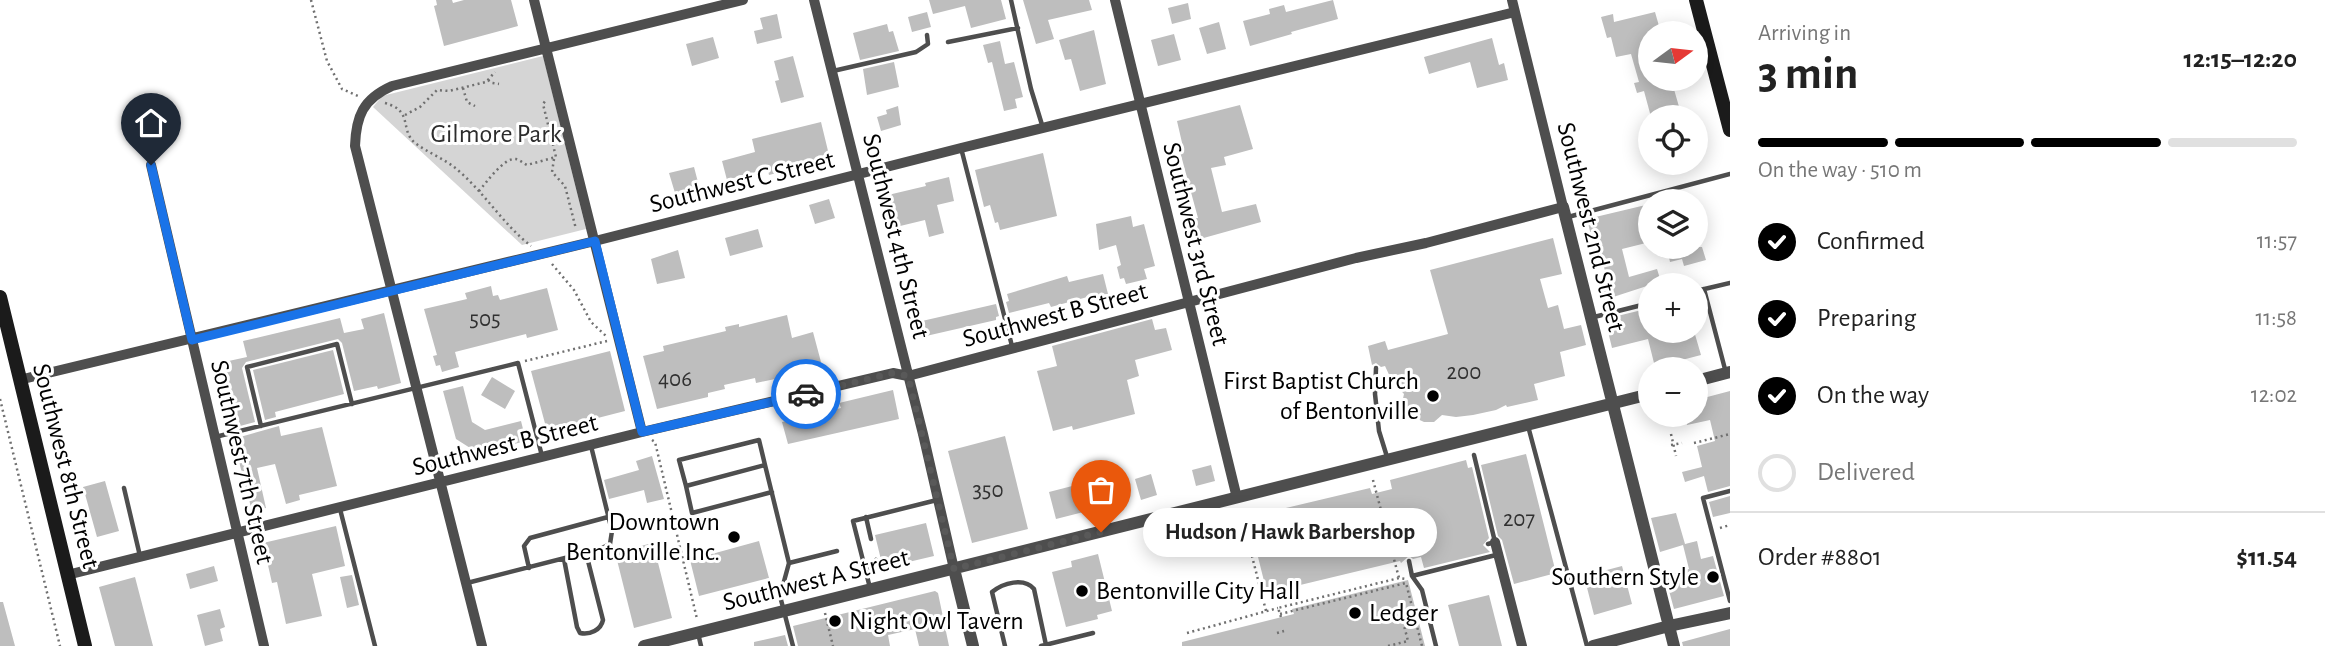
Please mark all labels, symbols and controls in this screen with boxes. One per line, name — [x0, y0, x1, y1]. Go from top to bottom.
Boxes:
north arrow — [1638, 21, 1708, 91]
map controls — [1638, 21, 1708, 427]
text: Arriving in — [1758, 22, 1851, 45]
text: 12:15–12:20 — [2184, 46, 2297, 72]
text: 3 min — [1758, 51, 1858, 97]
pin — [121, 93, 181, 165]
icon: home — [132, 104, 170, 142]
button: locate — [1638, 105, 1708, 175]
street label: Southwest 2nd Street — [1552, 120, 1630, 334]
park label: Gilmore Park — [430, 121, 562, 147]
street label: Southwest 4th Street — [858, 131, 934, 341]
street label: Southwest 3rd Street — [1158, 140, 1234, 348]
street label: Southwest C Street — [647, 146, 837, 218]
text: On the way · 510 m — [1758, 159, 1922, 182]
button: layers — [1638, 189, 1708, 259]
icon: check — [1758, 223, 1796, 261]
text: Confirmed — [1817, 228, 1925, 254]
text: 11:57 — [2257, 230, 2297, 253]
button: + — [1638, 273, 1708, 343]
street label: Southwest B Street — [960, 278, 1150, 352]
icon: check — [1758, 300, 1796, 338]
text: Preparing — [1817, 305, 1916, 331]
text: 11:58 — [2255, 307, 2297, 330]
house number: 505 — [469, 308, 501, 331]
street label: Southwest 7th Street — [206, 357, 278, 567]
button: − — [1638, 357, 1708, 427]
courier — [771, 359, 841, 429]
street label: Southwest 8th Street — [28, 361, 104, 571]
house number: 200 — [1447, 361, 1481, 384]
house number: 406 — [658, 368, 692, 391]
place label: First Baptist Church of Bentonville — [1223, 368, 1419, 424]
icon: car — [787, 375, 825, 413]
icon: check — [1758, 377, 1796, 415]
text: On the way — [1817, 382, 1929, 408]
text: 12:02 — [2251, 384, 2297, 407]
marker: First Baptist Church of Bentonville — [1425, 388, 1441, 404]
street label: Southwest B Street — [410, 409, 600, 481]
text: Delivered — [1817, 459, 1915, 485]
pin — [1071, 460, 1131, 532]
icon: bag — [1082, 471, 1120, 509]
house number: 350 — [972, 479, 1004, 502]
callout: Hudson / Hawk Barbershop — [1143, 508, 1437, 556]
house number: 207 — [1503, 508, 1535, 531]
place label: Downtown Bentonville Inc. — [566, 509, 720, 565]
text: Hudson / Hawk Barbershop — [1165, 521, 1415, 544]
marker: Downtown Bentonville Inc. — [726, 529, 742, 545]
street label: Southwest A Street — [720, 544, 912, 616]
text: Order #8801 — [1758, 544, 1882, 570]
text: $11.54 — [2236, 544, 2297, 570]
place label: Southern Style — [1551, 564, 1699, 590]
marker: Southern Style — [1705, 569, 1721, 585]
place label: Bentonville City Hall — [1096, 578, 1301, 604]
marker: Bentonville City Hall — [1074, 583, 1090, 599]
place label: Ledger — [1369, 600, 1439, 626]
marker: Ledger — [1347, 605, 1363, 621]
place label: Night Owl Tavern — [849, 608, 1024, 634]
marker: Night Owl Tavern — [827, 613, 843, 629]

